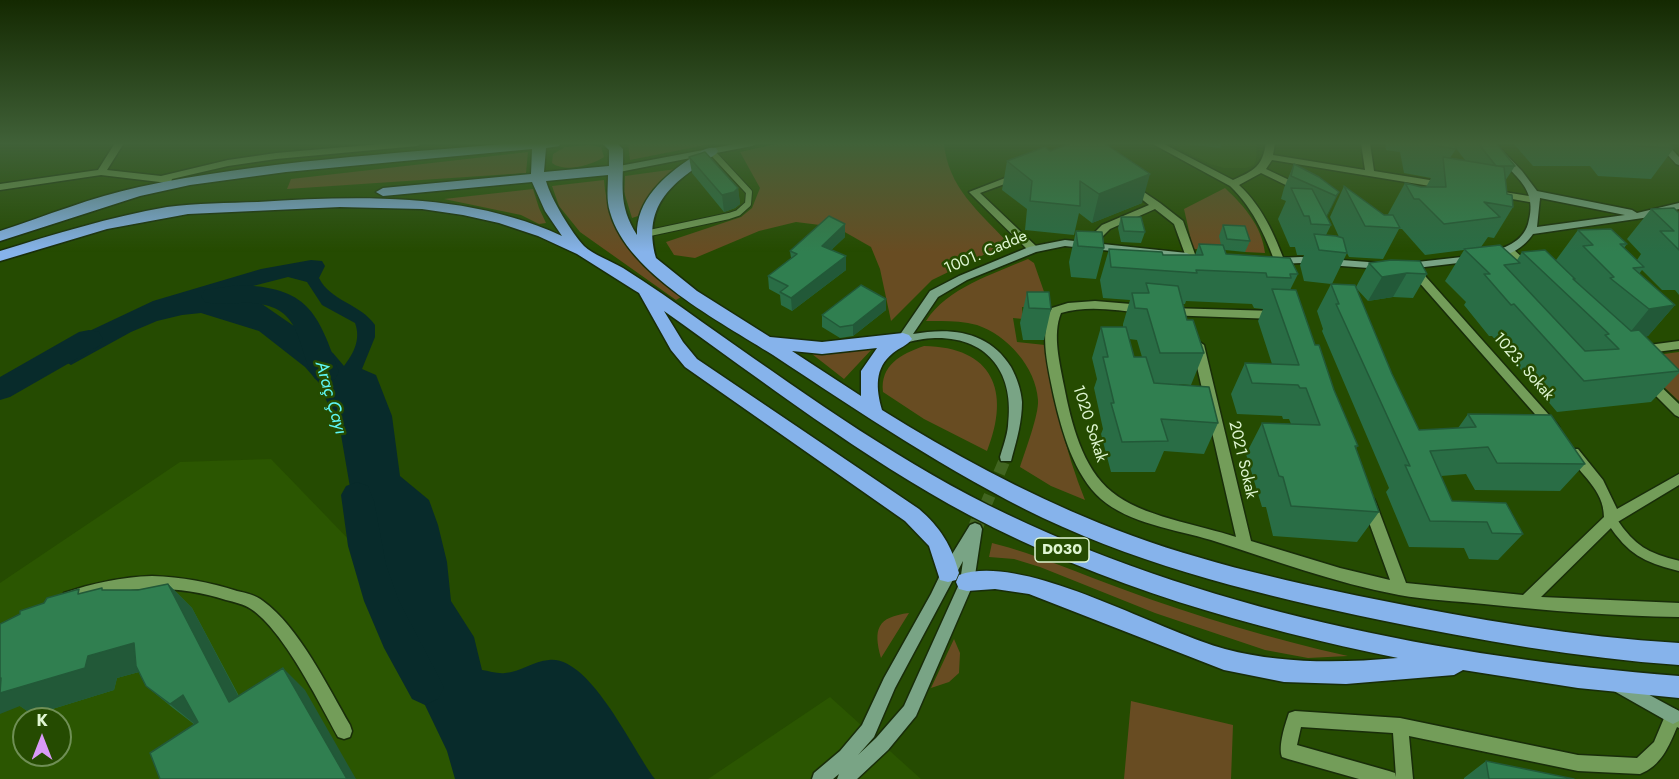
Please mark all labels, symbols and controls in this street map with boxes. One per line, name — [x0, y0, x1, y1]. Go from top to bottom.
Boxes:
street label: 1001. Cadde — [942, 227, 1030, 279]
street label: 1023. Sokak — [1488, 329, 1558, 405]
water label: Araç Çayı — [309, 359, 351, 437]
street label: 1020 Sokak — [1068, 383, 1110, 465]
street label: 2021 Sokak — [1224, 419, 1260, 501]
road number: D030 — [1035, 538, 1089, 562]
north arrow — [12, 707, 72, 767]
text: K — [36, 709, 48, 732]

